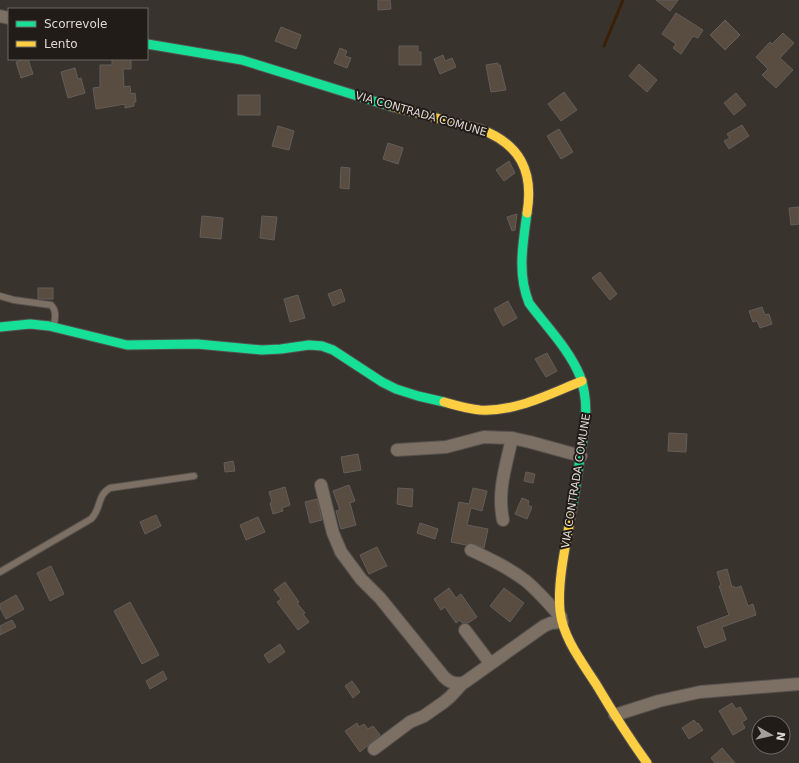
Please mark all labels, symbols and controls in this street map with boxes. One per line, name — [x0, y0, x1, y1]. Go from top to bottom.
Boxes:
legend — [8, 8, 148, 60]
text: Scorrevole — [44, 17, 108, 31]
text: Lento — [44, 37, 78, 51]
street label: VIA CONTRADA COMUNE — [354, 89, 488, 139]
street label: VIA CONTRADA COMUNE — [559, 413, 593, 549]
north arrow — [751, 715, 791, 755]
text: N — [773, 731, 787, 742]

